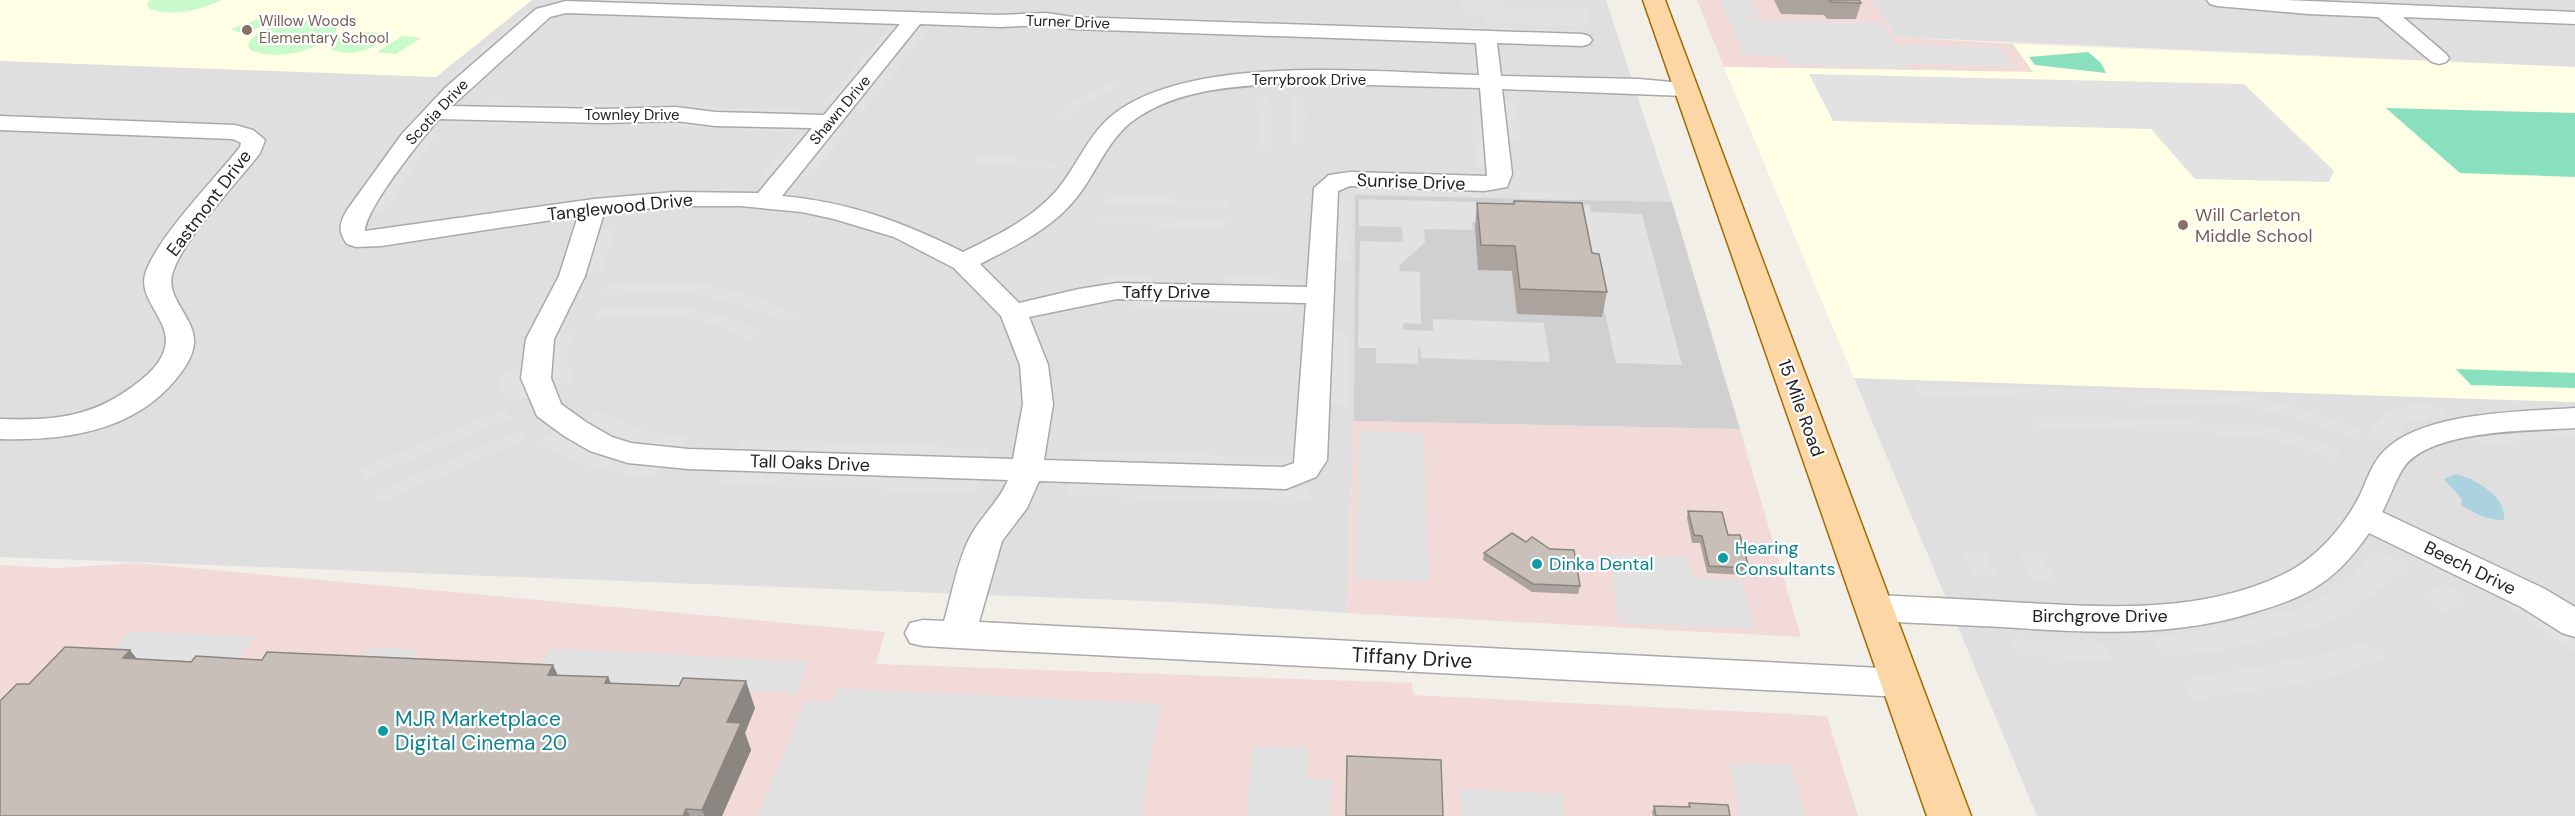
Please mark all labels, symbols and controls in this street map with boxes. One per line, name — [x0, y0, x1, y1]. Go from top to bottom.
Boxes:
place label: Willow Woods Elementary School — [259, 11, 389, 48]
street label: Turner Drive — [1026, 11, 1110, 33]
marker: Willow Woods Elementary School — [240, 23, 254, 37]
street label: Terrybrook Drive — [1252, 70, 1366, 90]
street label: Shawn Drive — [805, 71, 875, 149]
street label: Scotia Drive — [401, 75, 473, 149]
street label: Townley Drive — [584, 105, 680, 125]
street label: Eastmont Drive — [161, 145, 257, 261]
street label: Sunrise Drive — [1356, 168, 1466, 196]
street label: Tanglewood Drive — [546, 187, 694, 227]
place label: Will Carleton Middle School — [2195, 203, 2313, 248]
marker: Will Carleton Middle School — [2176, 218, 2190, 232]
street label: Taffy Drive — [1122, 280, 1210, 304]
street label: 15 Mile Road — [1772, 356, 1830, 460]
street label: Tall Oaks Drive — [750, 449, 870, 477]
street label: Beech Drive — [2420, 535, 2520, 601]
place label: Hearing Consultants — [1735, 536, 1836, 581]
marker: Hearing Consultants — [1716, 551, 1730, 565]
place label: Dinka Dental — [1549, 552, 1653, 576]
marker: Dinka Dental — [1530, 557, 1544, 571]
street label: Birchgrove Drive — [2032, 604, 2168, 628]
street label: Tiffany Drive — [1351, 641, 1473, 675]
place label: MJR Marketplace Digital Cinema 20 — [395, 705, 567, 757]
marker: MJR Marketplace Digital Cinema 20 — [376, 724, 390, 738]

